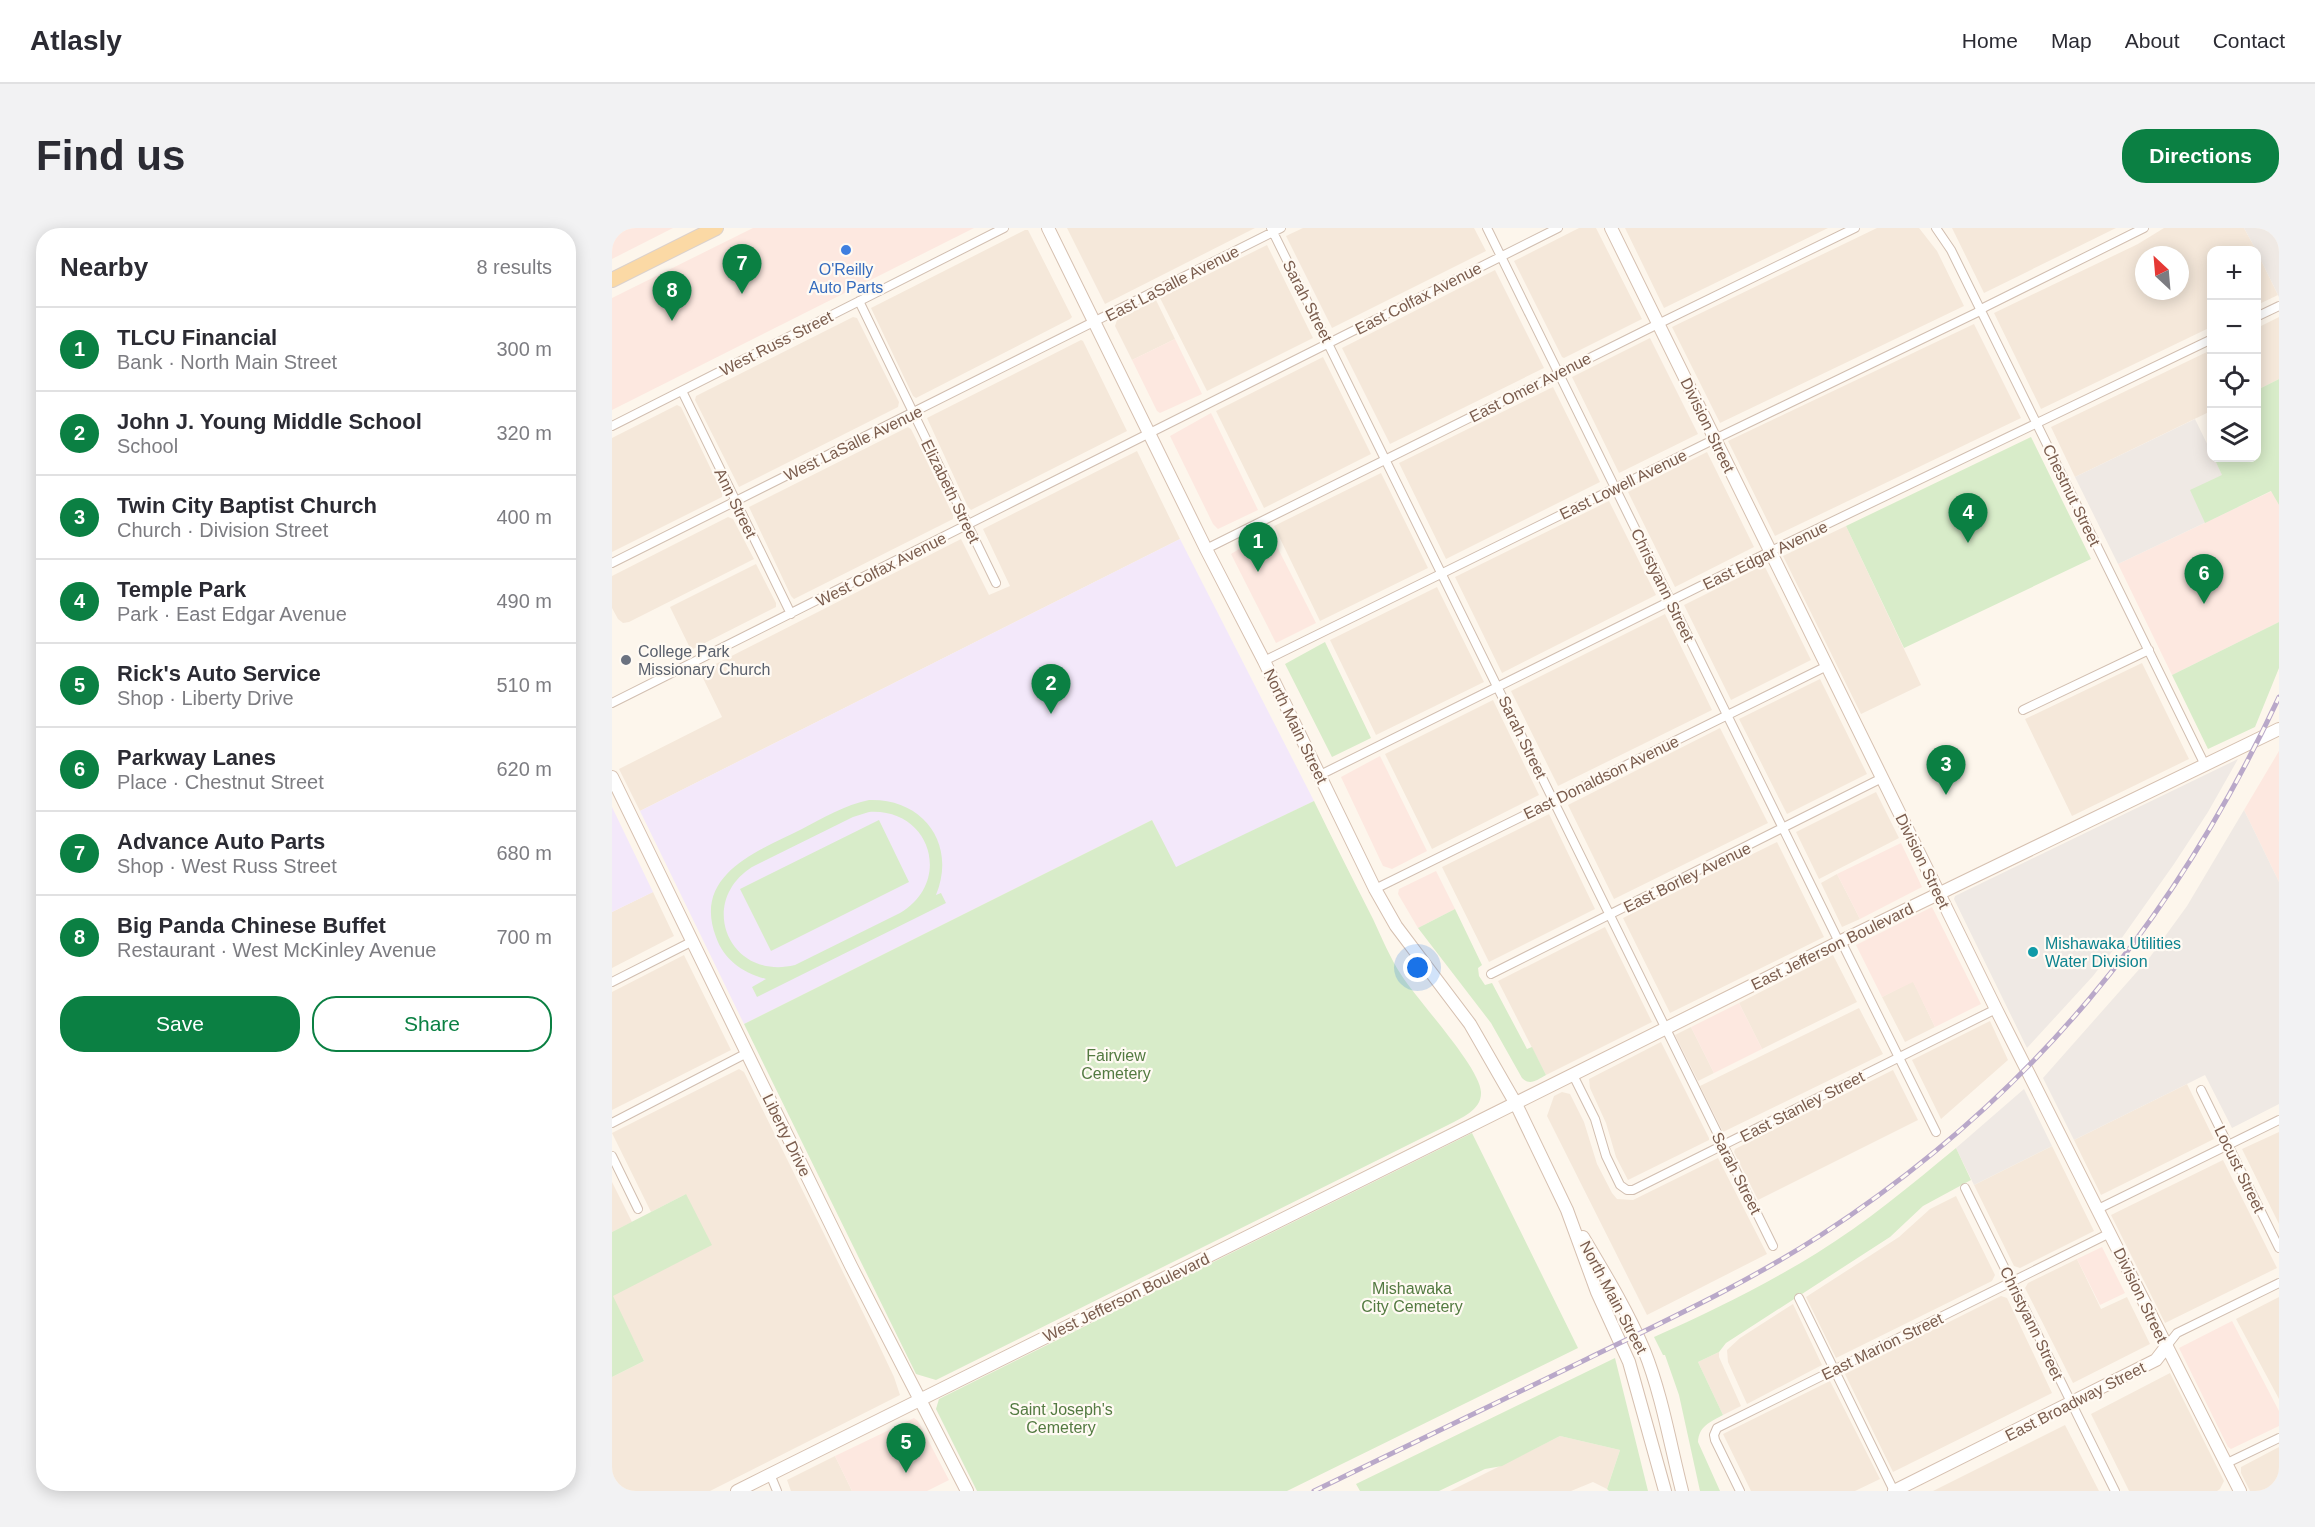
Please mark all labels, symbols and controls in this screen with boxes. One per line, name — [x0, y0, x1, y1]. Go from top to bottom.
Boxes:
text: Atlasly — [30, 25, 122, 56]
text: Home — [1962, 29, 2018, 52]
text: Map — [2051, 29, 2092, 52]
text: About — [2125, 29, 2180, 52]
text: Contact — [2213, 29, 2285, 52]
button: Directions — [2122, 129, 2279, 183]
text: Find us — [36, 132, 185, 179]
street label: East LaSalle Avenue — [1103, 242, 1242, 324]
marker: O'Reilly Auto Parts — [839, 243, 853, 257]
pin: 7 — [722, 244, 762, 294]
north arrow — [2135, 246, 2189, 300]
map controls — [2207, 246, 2261, 462]
button: + — [2207, 246, 2261, 300]
text: Nearby — [60, 252, 148, 282]
text: 8 results — [476, 256, 552, 278]
street label: Sarah Street — [1280, 257, 1336, 346]
street label: East Colfax Avenue — [1352, 259, 1484, 338]
place label: O'Reilly Auto Parts — [809, 261, 883, 296]
pin: 8 — [652, 272, 692, 321]
button: − — [2207, 300, 2261, 354]
street label: West Russ Street — [717, 307, 836, 379]
text: TLCU Financial — [117, 325, 277, 350]
text: 1 — [74, 338, 85, 360]
text: 300 m — [496, 338, 552, 360]
street label: East Omer Avenue — [1467, 349, 1594, 425]
text: Bank · North Main Street — [117, 351, 337, 373]
button: locate — [2207, 354, 2261, 408]
street label: Division Street — [1677, 375, 1738, 476]
street label: West LaSalle Avenue — [781, 403, 925, 484]
button: layers — [2207, 408, 2261, 462]
text: John J. Young Middle School — [117, 409, 422, 434]
text: 2 — [74, 422, 85, 444]
text: 320 m — [496, 422, 552, 444]
text: School — [117, 435, 178, 457]
street label: Elizabeth Street — [918, 437, 983, 546]
street label: Chestnut Street — [2040, 442, 2104, 549]
street label: East Lowell Avenue — [1557, 446, 1690, 523]
street label: Ann Street — [711, 466, 760, 541]
text: Twin City Baptist Church — [117, 493, 377, 518]
pin: 4 — [1948, 494, 1988, 543]
text: 3 — [74, 506, 85, 528]
text: 400 m — [496, 506, 552, 528]
street label: East Edgar Avenue — [1700, 518, 1830, 593]
text: Church · Division Street — [117, 519, 328, 541]
pin: 1 — [1238, 522, 1278, 572]
street label: Christyann Street — [1628, 526, 1698, 645]
street label: West Colfax Avenue — [813, 529, 949, 610]
pin: 6 — [2184, 554, 2224, 604]
text: Temple Park — [117, 577, 246, 602]
text: 4 — [74, 590, 85, 612]
text: 490 m — [496, 590, 552, 612]
text: Park · East Edgar Avenue — [117, 603, 347, 625]
place label: College Park Missionary Church — [638, 643, 770, 678]
marker: College Park Missionary Church — [619, 653, 633, 667]
text: Rick's Auto Service — [117, 661, 321, 686]
pin: 2 — [1032, 664, 1070, 714]
street label: North Main Street — [1260, 666, 1331, 787]
text: 5 — [74, 674, 85, 696]
text: 510 m — [496, 674, 552, 696]
text: Shop · Liberty Drive — [117, 687, 294, 709]
street label: Sarah Street — [1495, 693, 1550, 782]
street label: East Donaldson Avenue — [1521, 732, 1682, 822]
text: Parkway Lanes — [117, 745, 276, 770]
pin: 3 — [1926, 746, 1966, 795]
text: 6 — [74, 758, 85, 780]
text: 620 m — [496, 758, 552, 780]
text: Place · Chestnut Street — [117, 771, 324, 793]
street label: Division Street — [1892, 811, 1953, 912]
text: Advance Auto Parts — [117, 829, 325, 854]
street label: East Borley Avenue — [1621, 839, 1754, 916]
text: 7 — [74, 842, 85, 864]
text: 680 m — [496, 842, 552, 864]
text: Shop · West Russ Street — [117, 855, 337, 877]
street label: East Jefferson Boulevard — [1748, 900, 1916, 993]
text: Big Panda Chinese Buffet — [117, 913, 386, 938]
text: 8 — [74, 926, 85, 948]
text: 700 m — [496, 926, 552, 948]
place label: Mishawaka Utilities Water Division — [2045, 935, 2181, 970]
text: Restaurant · West McKinley Avenue — [117, 939, 436, 961]
marker: Mishawaka Utilities Water Division — [2026, 945, 2040, 959]
your location — [1403, 953, 1432, 982]
button: Save — [60, 996, 300, 1052]
button: Share — [312, 996, 552, 1052]
park label: Fairview Cemetery — [1081, 1047, 1151, 1082]
street label: East Stanley Street — [1737, 1068, 1868, 1145]
street label: Liberty Drive — [759, 1091, 814, 1179]
street label: Locust Street — [2211, 1123, 2268, 1216]
street label: Sarah Street — [1709, 1129, 1765, 1218]
street label: North Main Street — [1577, 1238, 1651, 1357]
street label: Division Street — [2110, 1245, 2171, 1346]
street label: West Jefferson Boulevard — [1040, 1250, 1212, 1345]
street label: Christyann Street — [1997, 1264, 2067, 1383]
park label: Mishawaka City Cemetery — [1361, 1280, 1463, 1315]
street label: East Marion Street — [1819, 1310, 1946, 1383]
street label: East Broadway Street — [2002, 1358, 2149, 1444]
park label: Saint Joseph's Cemetery — [1009, 1401, 1113, 1436]
pin: 5 — [886, 1424, 926, 1473]

